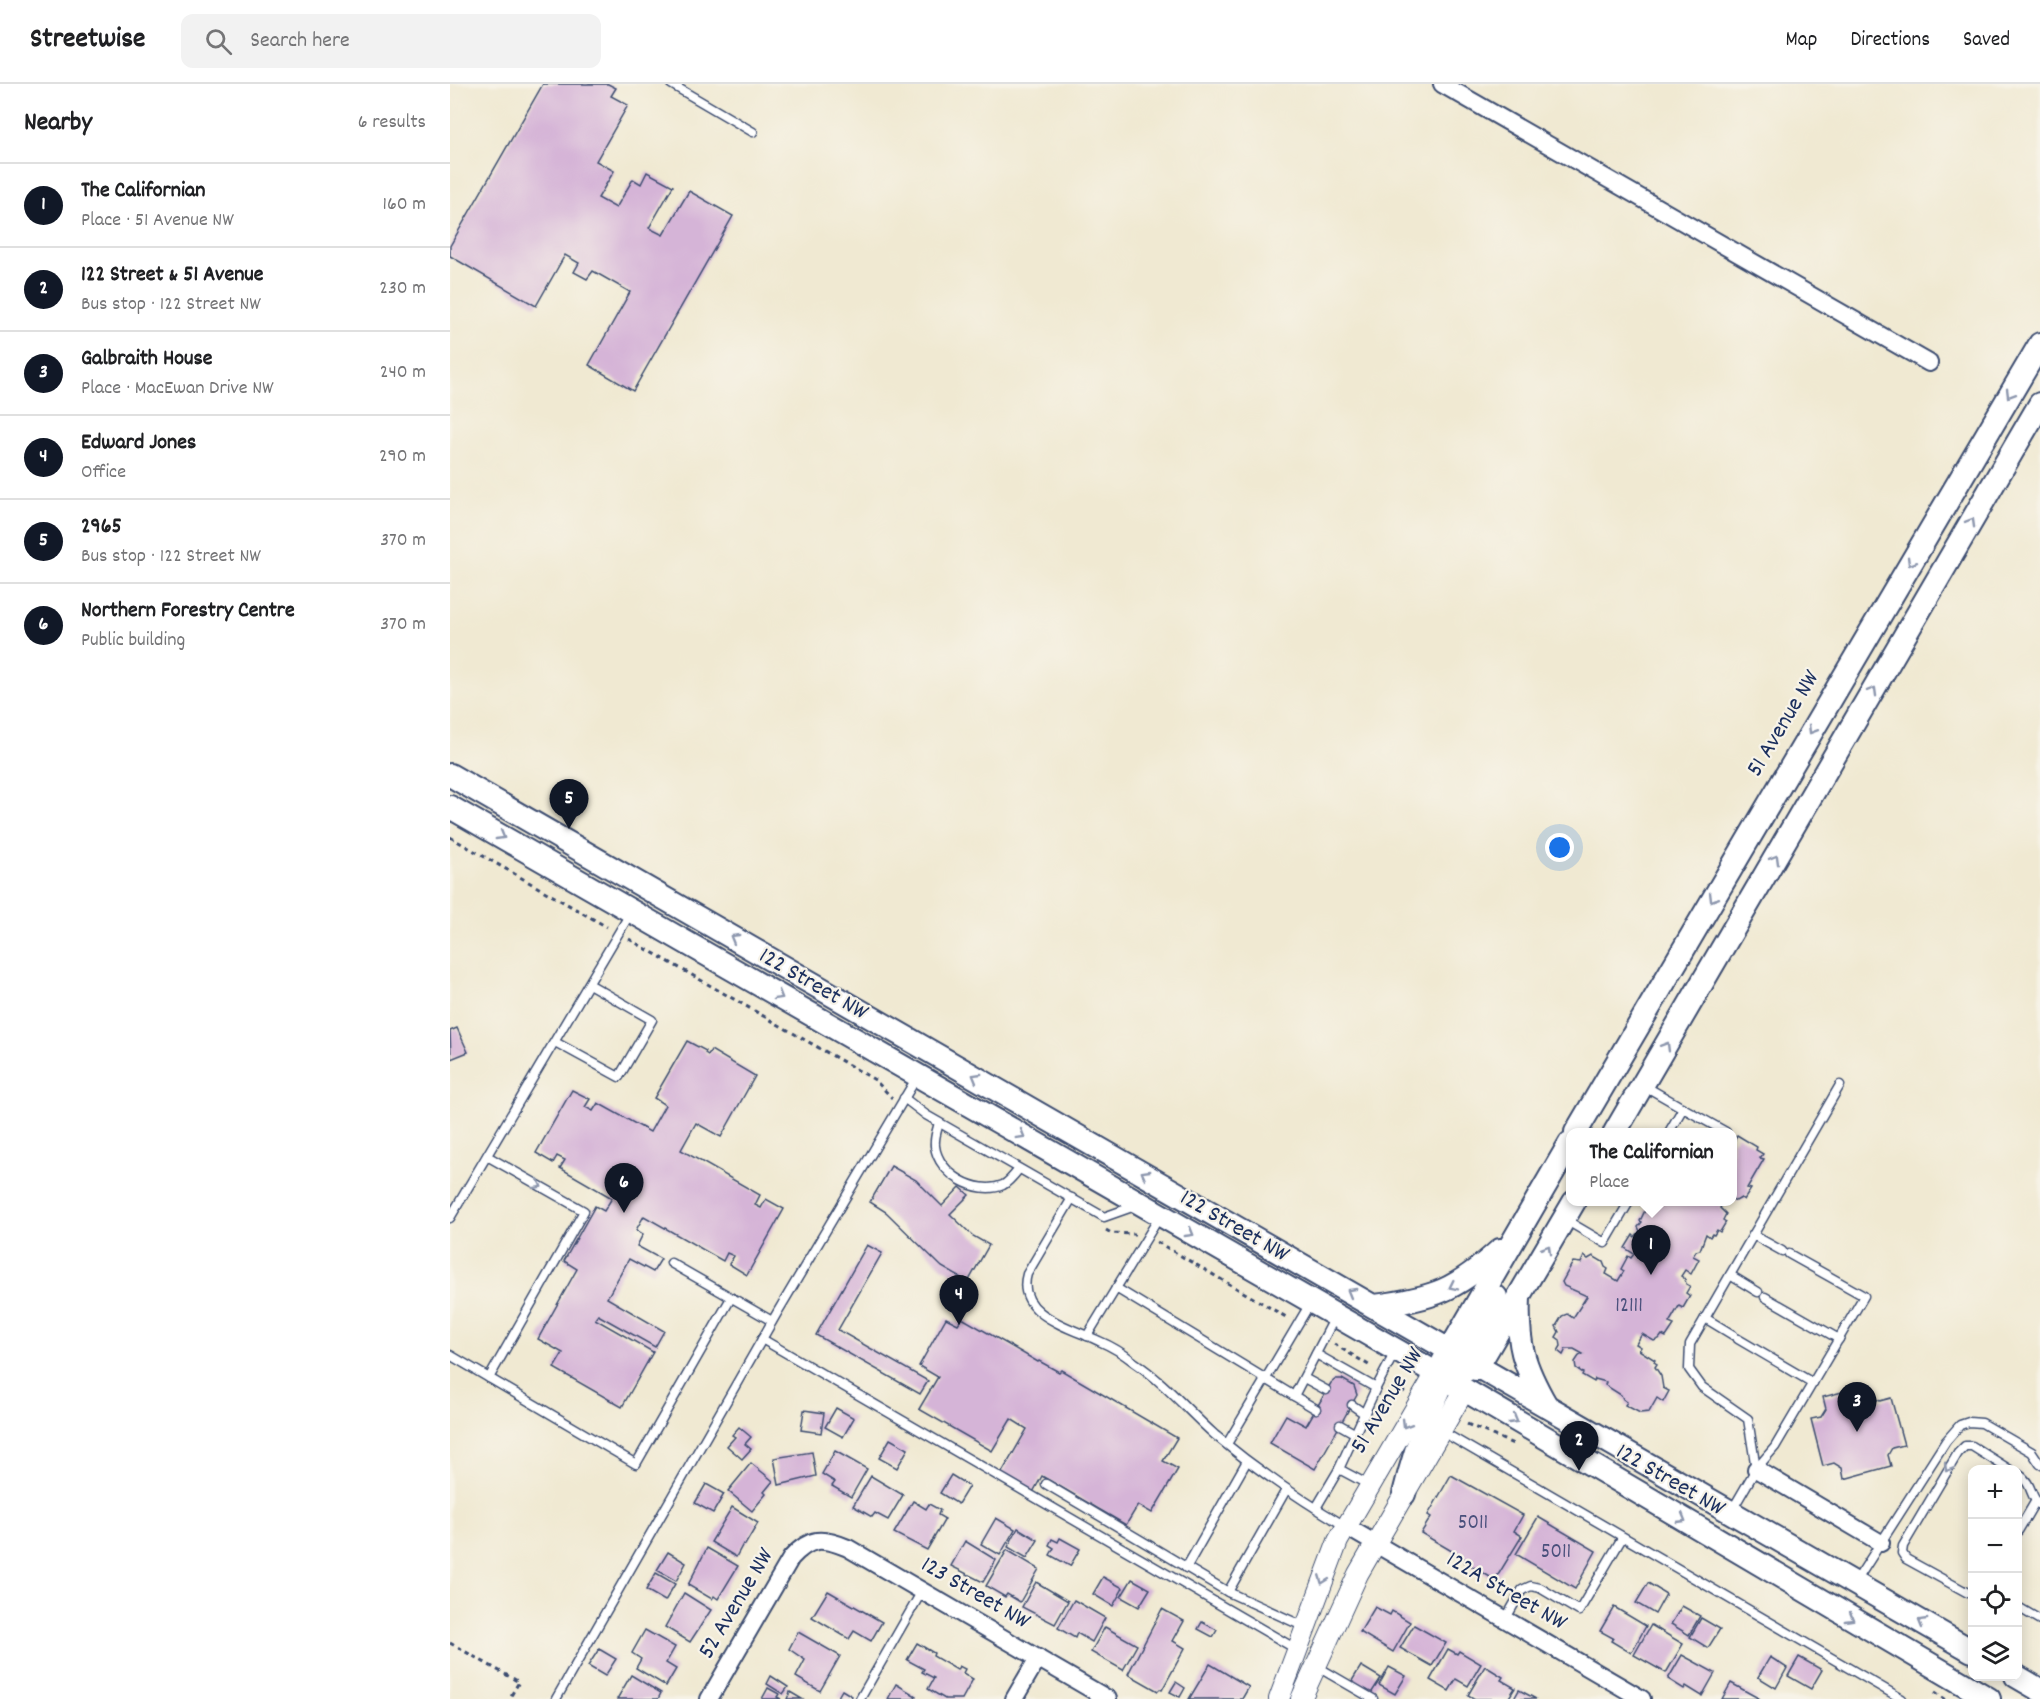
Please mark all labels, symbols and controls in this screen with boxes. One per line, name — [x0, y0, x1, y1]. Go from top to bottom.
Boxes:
search box — [181, 14, 601, 68]
text: Streetwise — [30, 21, 145, 61]
icon: search — [202, 25, 235, 58]
text: Search here — [250, 26, 350, 57]
text: Map — [1786, 26, 1817, 56]
text: Directions — [1850, 26, 1930, 56]
text: Saved — [1963, 26, 2010, 56]
text: Nearby — [24, 105, 92, 142]
text: 6 results — [358, 109, 426, 137]
text: The Californian — [81, 176, 205, 207]
text: 1 — [41, 191, 46, 219]
text: 160 m — [383, 191, 426, 219]
text: Place · 51 Avenue NW — [81, 207, 234, 235]
text: 122 Street & 51 Avenue — [81, 260, 264, 291]
text: 2 — [39, 275, 48, 303]
text: 230 m — [379, 275, 426, 303]
text: Bus stop · 122 Street NW — [81, 291, 261, 319]
text: Galbraith House — [81, 344, 212, 375]
text: 3 — [39, 359, 48, 387]
text: 240 m — [380, 359, 426, 387]
text: Place · MacEwan Drive NW — [81, 375, 274, 403]
one-way arrow — [2006, 388, 2018, 398]
text: Edward Jones — [81, 428, 196, 459]
text: 4 — [39, 443, 48, 471]
text: 290 m — [379, 443, 426, 471]
text: Office — [81, 459, 126, 487]
text: 2965 — [81, 512, 122, 543]
one-way arrow — [1964, 518, 1975, 528]
text: 5 — [39, 527, 48, 555]
text: 370 m — [380, 527, 426, 555]
text: Bus stop · 122 Street NW — [81, 543, 261, 571]
one-way arrow — [1907, 556, 1918, 566]
text: Northern Forestry Centre — [81, 596, 295, 627]
text: 6 — [39, 611, 48, 639]
text: 370 m — [380, 611, 426, 639]
text: Public building — [81, 627, 185, 655]
street label: 51 Avenue NW — [1739, 664, 1829, 784]
one-way arrow — [1866, 687, 1877, 697]
one-way arrow — [1807, 724, 1819, 734]
pin: 5 — [550, 780, 588, 829]
one-way arrow — [495, 829, 505, 840]
your location — [1545, 833, 1574, 862]
one-way arrow — [1768, 855, 1779, 865]
one-way arrow — [1708, 892, 1720, 902]
one-way arrow — [730, 934, 741, 945]
street label: 122 Street NW — [752, 940, 874, 1030]
one-way arrow — [773, 989, 783, 1000]
one-way arrow — [1659, 1042, 1671, 1052]
one-way arrow — [972, 1073, 982, 1084]
one-way arrow — [1014, 1128, 1025, 1140]
popup — [1566, 1128, 1737, 1206]
text: The Californian — [1589, 1138, 1714, 1169]
pin: 6 — [604, 1164, 644, 1213]
text: Place — [1589, 1169, 1629, 1197]
one-way arrow — [1141, 1170, 1152, 1181]
one-way arrow — [532, 1177, 542, 1189]
street label: 122 Street NW — [1173, 1182, 1295, 1272]
one-way arrow — [1183, 1226, 1194, 1237]
pin: 1 — [1632, 1226, 1670, 1275]
one-way arrow — [1539, 1245, 1551, 1255]
pin: 4 — [940, 1276, 978, 1325]
one-way arrow — [1448, 1279, 1459, 1291]
one-way arrow — [1347, 1288, 1357, 1299]
house number: 12111 — [1615, 1292, 1643, 1322]
street label: 51 Avenue NW — [1343, 1341, 1433, 1461]
pin: 3 — [1838, 1382, 1876, 1432]
one-way arrow — [1508, 1413, 1518, 1425]
one-way arrow — [1401, 1418, 1413, 1428]
pin: 2 — [1560, 1422, 1598, 1471]
street label: 122 Street NW — [1609, 1436, 1731, 1526]
one-way arrow — [1944, 1462, 1956, 1472]
map controls — [1968, 1465, 2022, 1681]
button: + — [1968, 1465, 2022, 1519]
house number: 5011 — [1458, 1509, 1488, 1539]
one-way arrow — [1676, 1512, 1686, 1523]
button: − — [1968, 1519, 2022, 1573]
house number: 5011 — [1541, 1538, 1571, 1568]
street label: 52 Avenue NW — [691, 1542, 784, 1666]
street label: 122A Street NW — [1439, 1544, 1573, 1640]
street label: 123 Street NW — [914, 1549, 1036, 1639]
button: locate — [1968, 1573, 2022, 1627]
one-way arrow — [1318, 1574, 1330, 1585]
one-way arrow — [1844, 1610, 1854, 1622]
one-way arrow — [1918, 1618, 1928, 1629]
button: layers — [1968, 1627, 2022, 1681]

